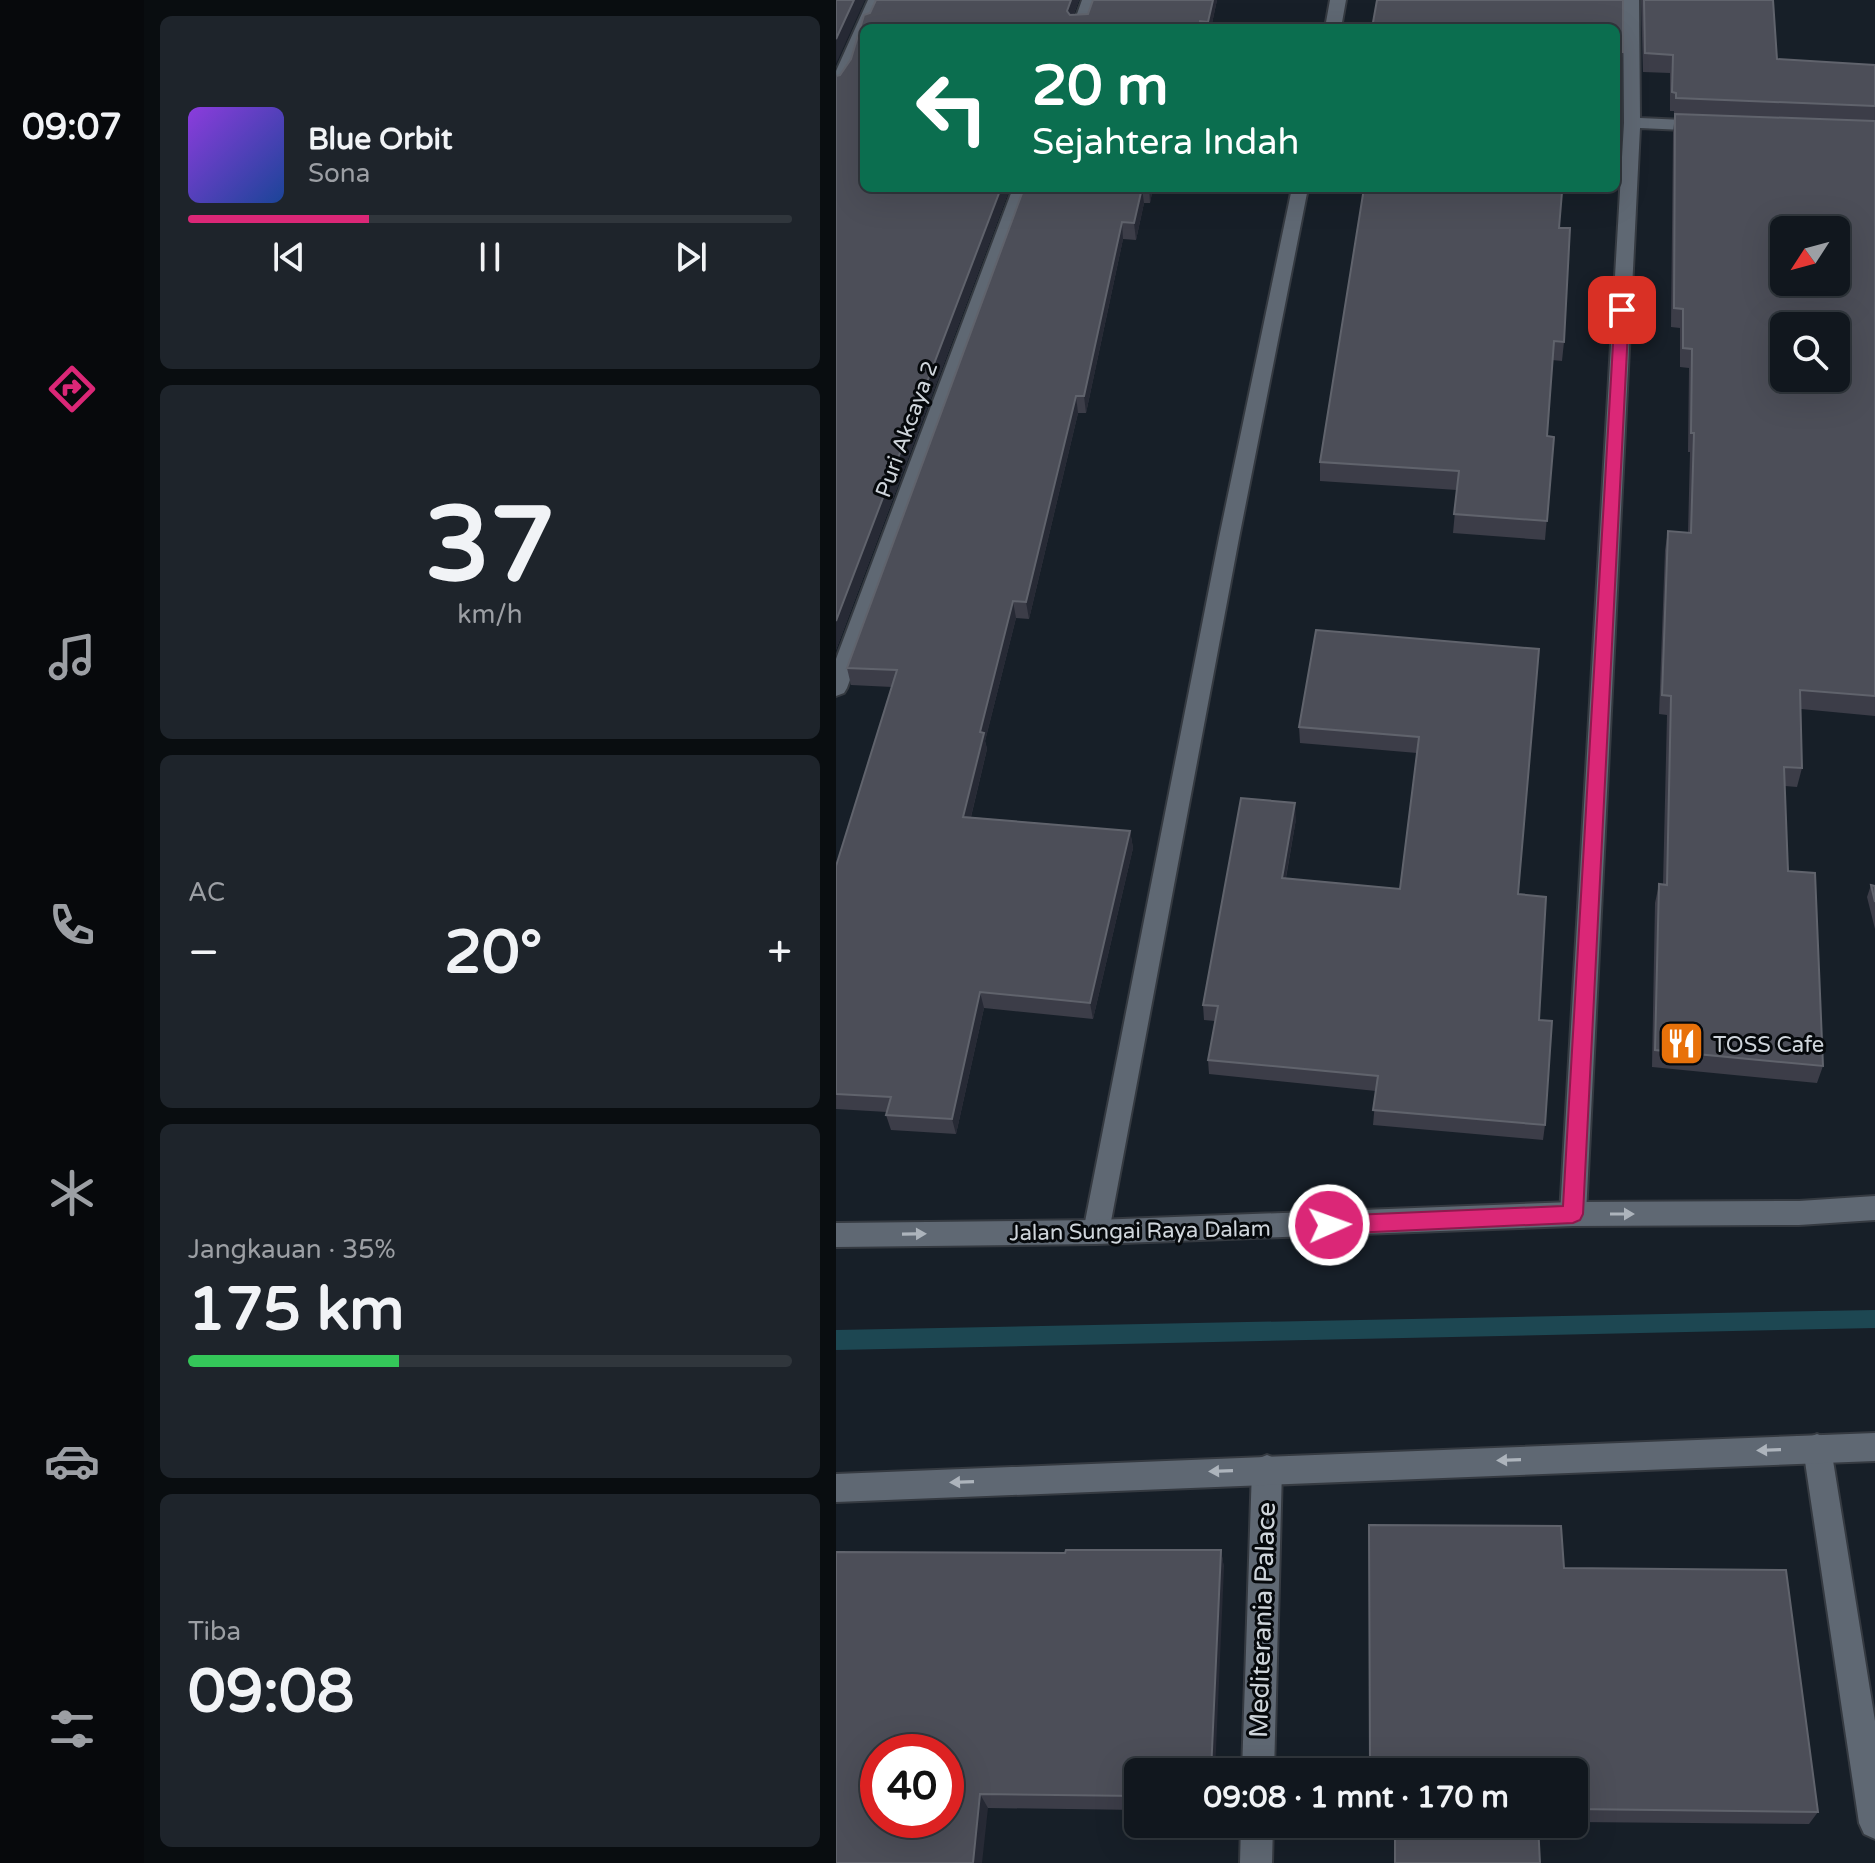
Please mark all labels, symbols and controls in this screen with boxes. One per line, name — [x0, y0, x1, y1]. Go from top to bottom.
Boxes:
text: 20 m — [1032, 53, 1168, 120]
icon: left — [900, 56, 1004, 160]
text: 09:07 — [22, 106, 122, 149]
text: Blue Orbit — [308, 121, 453, 158]
text: Sejahtera Indah — [1032, 121, 1299, 164]
text: Sona — [308, 158, 370, 189]
north arrow — [1770, 216, 1850, 296]
map controls — [1770, 216, 1850, 392]
icon: previous — [267, 235, 311, 279]
icon: pause — [468, 235, 512, 279]
icon: next — [669, 235, 713, 279]
pin — [1588, 276, 1656, 344]
icon: arrive — [1600, 288, 1644, 332]
button: search — [1770, 312, 1850, 392]
street label: Puri Akcaya 2 — [870, 358, 944, 501]
icon: directions — [44, 361, 100, 417]
text: 37 — [425, 484, 555, 609]
text: km/h — [457, 599, 523, 630]
icon: music — [44, 629, 100, 685]
text: AC — [188, 877, 225, 908]
icon: phone — [44, 897, 100, 953]
text: 20° — [444, 917, 542, 989]
text: − — [188, 927, 219, 980]
text: + — [767, 927, 792, 980]
restaurant icon: TOSS Cafe — [1658, 1020, 1706, 1068]
place label: TOSS Cafe — [1713, 1032, 1824, 1058]
icon: climate — [44, 1165, 100, 1221]
position arrow — [1287, 1183, 1371, 1267]
one-way arrow — [1610, 1208, 1635, 1220]
street label: Jalan Sungai Raya Dalam — [1009, 1216, 1271, 1246]
one-way arrow — [902, 1228, 927, 1240]
text: Jangkauan · 35% — [188, 1234, 396, 1265]
text: 175 km — [188, 1274, 404, 1346]
icon: car — [44, 1433, 100, 1489]
one-way arrow — [1756, 1443, 1781, 1456]
one-way arrow — [1496, 1453, 1521, 1466]
one-way arrow — [1208, 1465, 1233, 1478]
one-way arrow — [949, 1476, 974, 1489]
street label: Mediterania Palace — [1243, 1502, 1282, 1739]
text: Tiba — [188, 1616, 241, 1647]
text: 09:08 — [188, 1656, 354, 1728]
icon: filters — [44, 1701, 100, 1757]
speed limit sign: 40 — [860, 1734, 964, 1838]
text: 09:08 · 1 mnt · 170 m — [1203, 1779, 1509, 1816]

